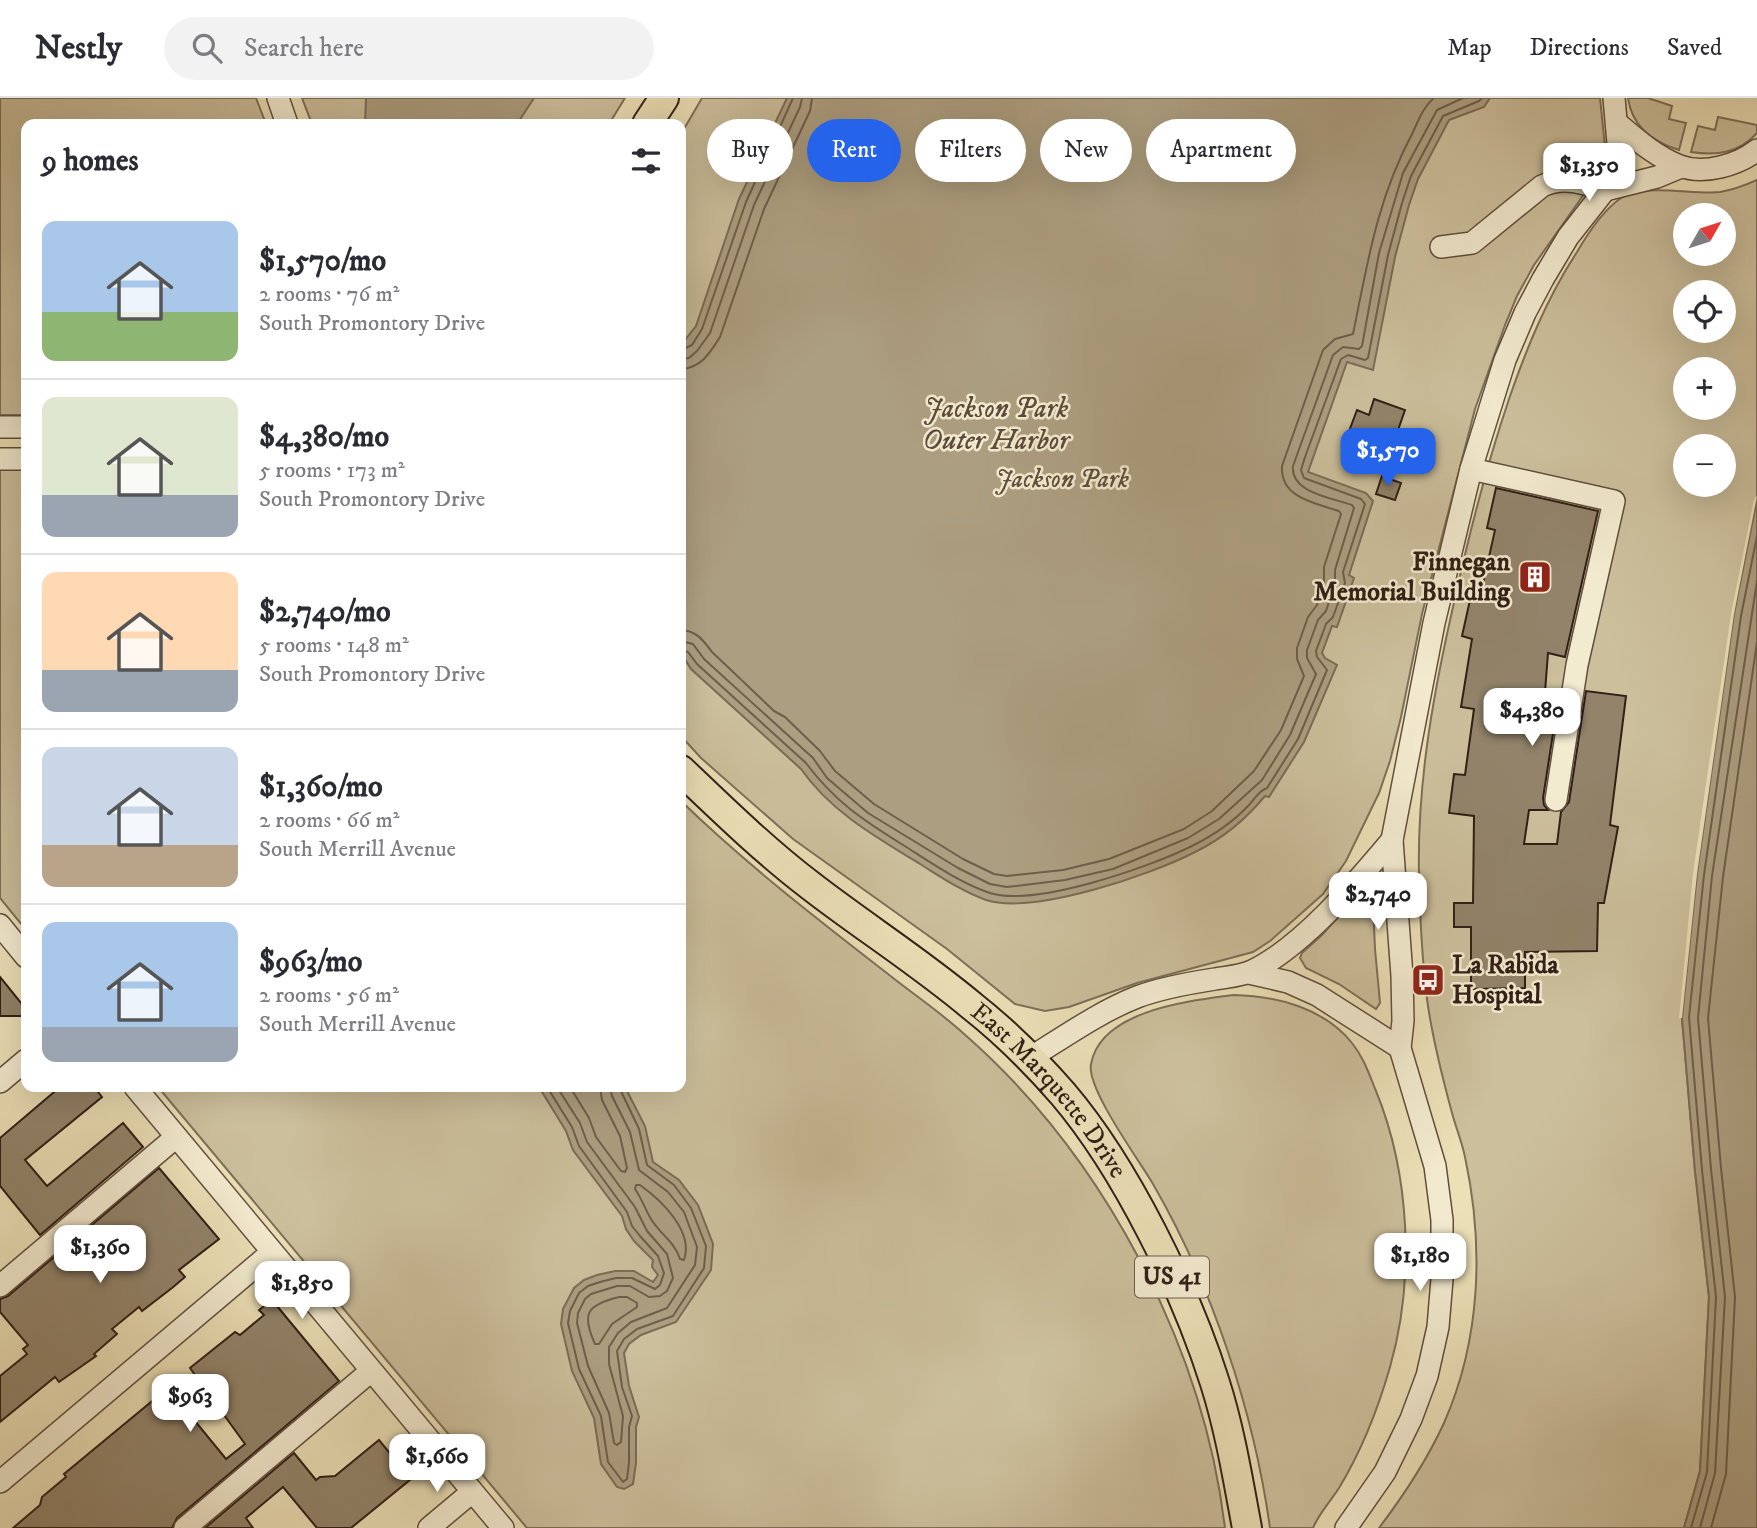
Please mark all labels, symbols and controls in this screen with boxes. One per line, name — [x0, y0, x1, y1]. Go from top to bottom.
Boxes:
search box — [164, 17, 654, 80]
text: Nestly — [35, 28, 122, 69]
icon: search — [188, 29, 226, 67]
text: Search here — [244, 32, 364, 65]
text: Map — [1447, 33, 1492, 63]
text: Directions — [1530, 33, 1629, 63]
text: Saved — [1667, 33, 1722, 63]
chip: Buy — [707, 119, 793, 182]
chip: Rent — [807, 119, 901, 182]
chip: Filters — [915, 119, 1026, 182]
chip: New — [1040, 119, 1132, 182]
chip: Apartment — [1146, 119, 1296, 182]
icon: filters — [627, 142, 665, 180]
text: 9 homes — [42, 143, 139, 180]
pin: $1,350 — [1532, 144, 1646, 203]
text: $1,350 — [1559, 151, 1619, 180]
north arrow — [1673, 203, 1736, 266]
map controls — [1673, 203, 1736, 497]
text: $1,570/mo — [259, 243, 386, 280]
icon: home — [98, 249, 182, 333]
text: 2 rooms · 76 m² — [259, 280, 399, 309]
button: locate — [1673, 280, 1736, 343]
text: South Promontory Drive — [259, 309, 485, 338]
button: + — [1673, 357, 1736, 420]
water label: Jackson Park Outer Harbor — [923, 391, 1071, 458]
text: $4,380/mo — [259, 419, 389, 456]
icon: home — [98, 425, 182, 509]
pin: $1,570 — [1331, 428, 1445, 488]
button: − — [1673, 434, 1736, 497]
text: $1,570 — [1357, 436, 1419, 465]
text: 5 rooms · 173 m² — [259, 456, 405, 485]
park label: Jackson Park — [995, 463, 1129, 496]
text: South Promontory Drive — [259, 485, 485, 514]
place label: Finnegan Memorial Building — [1314, 546, 1511, 609]
building icon: Finnegan Memorial Building — [1516, 558, 1554, 596]
text: $2,740/mo — [259, 594, 391, 631]
icon: home — [98, 600, 182, 684]
text: 5 rooms · 148 m² — [259, 631, 409, 660]
text: South Promontory Drive — [259, 660, 485, 689]
pin: $4,380 — [1475, 688, 1589, 748]
text: $4,380 — [1499, 696, 1565, 725]
text: $1,360/mo — [259, 769, 383, 806]
icon: home — [98, 775, 182, 859]
text: 2 rooms · 66 m² — [259, 806, 399, 835]
text: South Merrill Avenue — [259, 835, 456, 864]
pin: $2,740 — [1321, 872, 1435, 932]
text: $2,740 — [1345, 880, 1411, 909]
text: $963/mo — [259, 944, 362, 981]
place label: La Rabida Hospital — [1452, 949, 1560, 1012]
icon: home — [98, 950, 182, 1034]
bus stop icon: La Rabida Hospital — [1409, 961, 1447, 999]
text: 2 rooms · 56 m² — [259, 981, 399, 1010]
street label: East Marquette Drive — [964, 995, 1134, 1184]
text: South Merrill Avenue — [259, 1010, 456, 1039]
pin: $1,360 — [43, 1226, 157, 1285]
text: $1,360 — [70, 1233, 130, 1262]
pin: $1,180 — [1363, 1234, 1477, 1293]
text: $1,180 — [1390, 1241, 1450, 1270]
road number: US 41 — [1135, 1256, 1209, 1297]
pin: $1,850 — [245, 1262, 359, 1321]
text: $1,850 — [271, 1269, 333, 1298]
pin: $963 — [149, 1374, 231, 1434]
text: $963 — [168, 1382, 212, 1411]
pin: $1,660 — [380, 1434, 494, 1494]
text: $1,660 — [405, 1442, 469, 1471]

